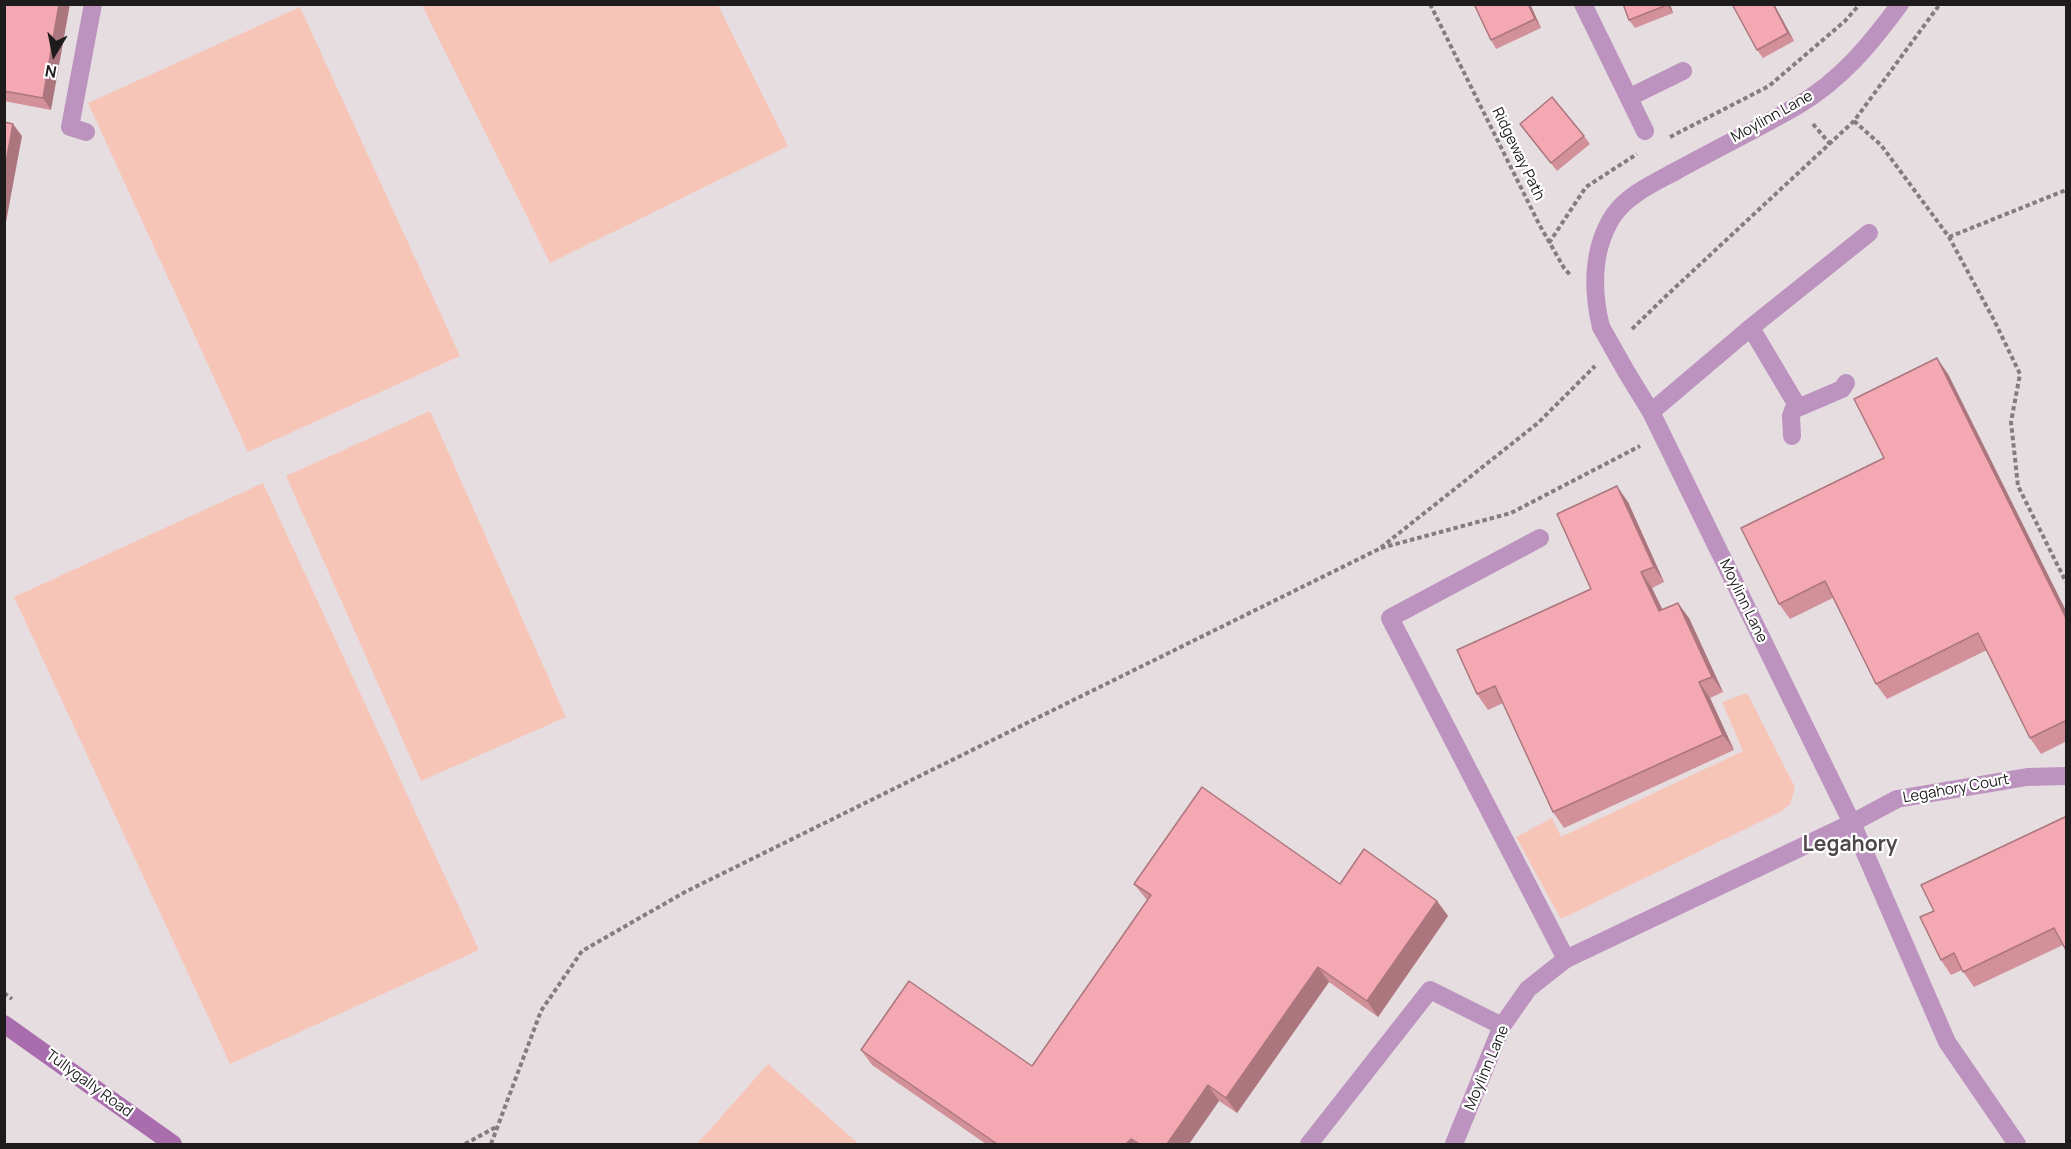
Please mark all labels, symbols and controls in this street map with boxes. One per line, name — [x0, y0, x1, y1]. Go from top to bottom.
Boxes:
north arrow — [24, 24, 84, 84]
text: N — [43, 60, 58, 84]
street label: Moylinn Lane — [1728, 87, 1816, 147]
street label: Ridgeway Path — [1488, 105, 1548, 203]
street label: Moylinn Lane — [1715, 556, 1771, 646]
street label: Legahory Court — [1901, 771, 2011, 807]
district label: Legahory — [1803, 832, 1897, 858]
street label: Moylinn Lane — [1461, 1023, 1513, 1113]
street label: Tullygally Road — [42, 1047, 136, 1121]

